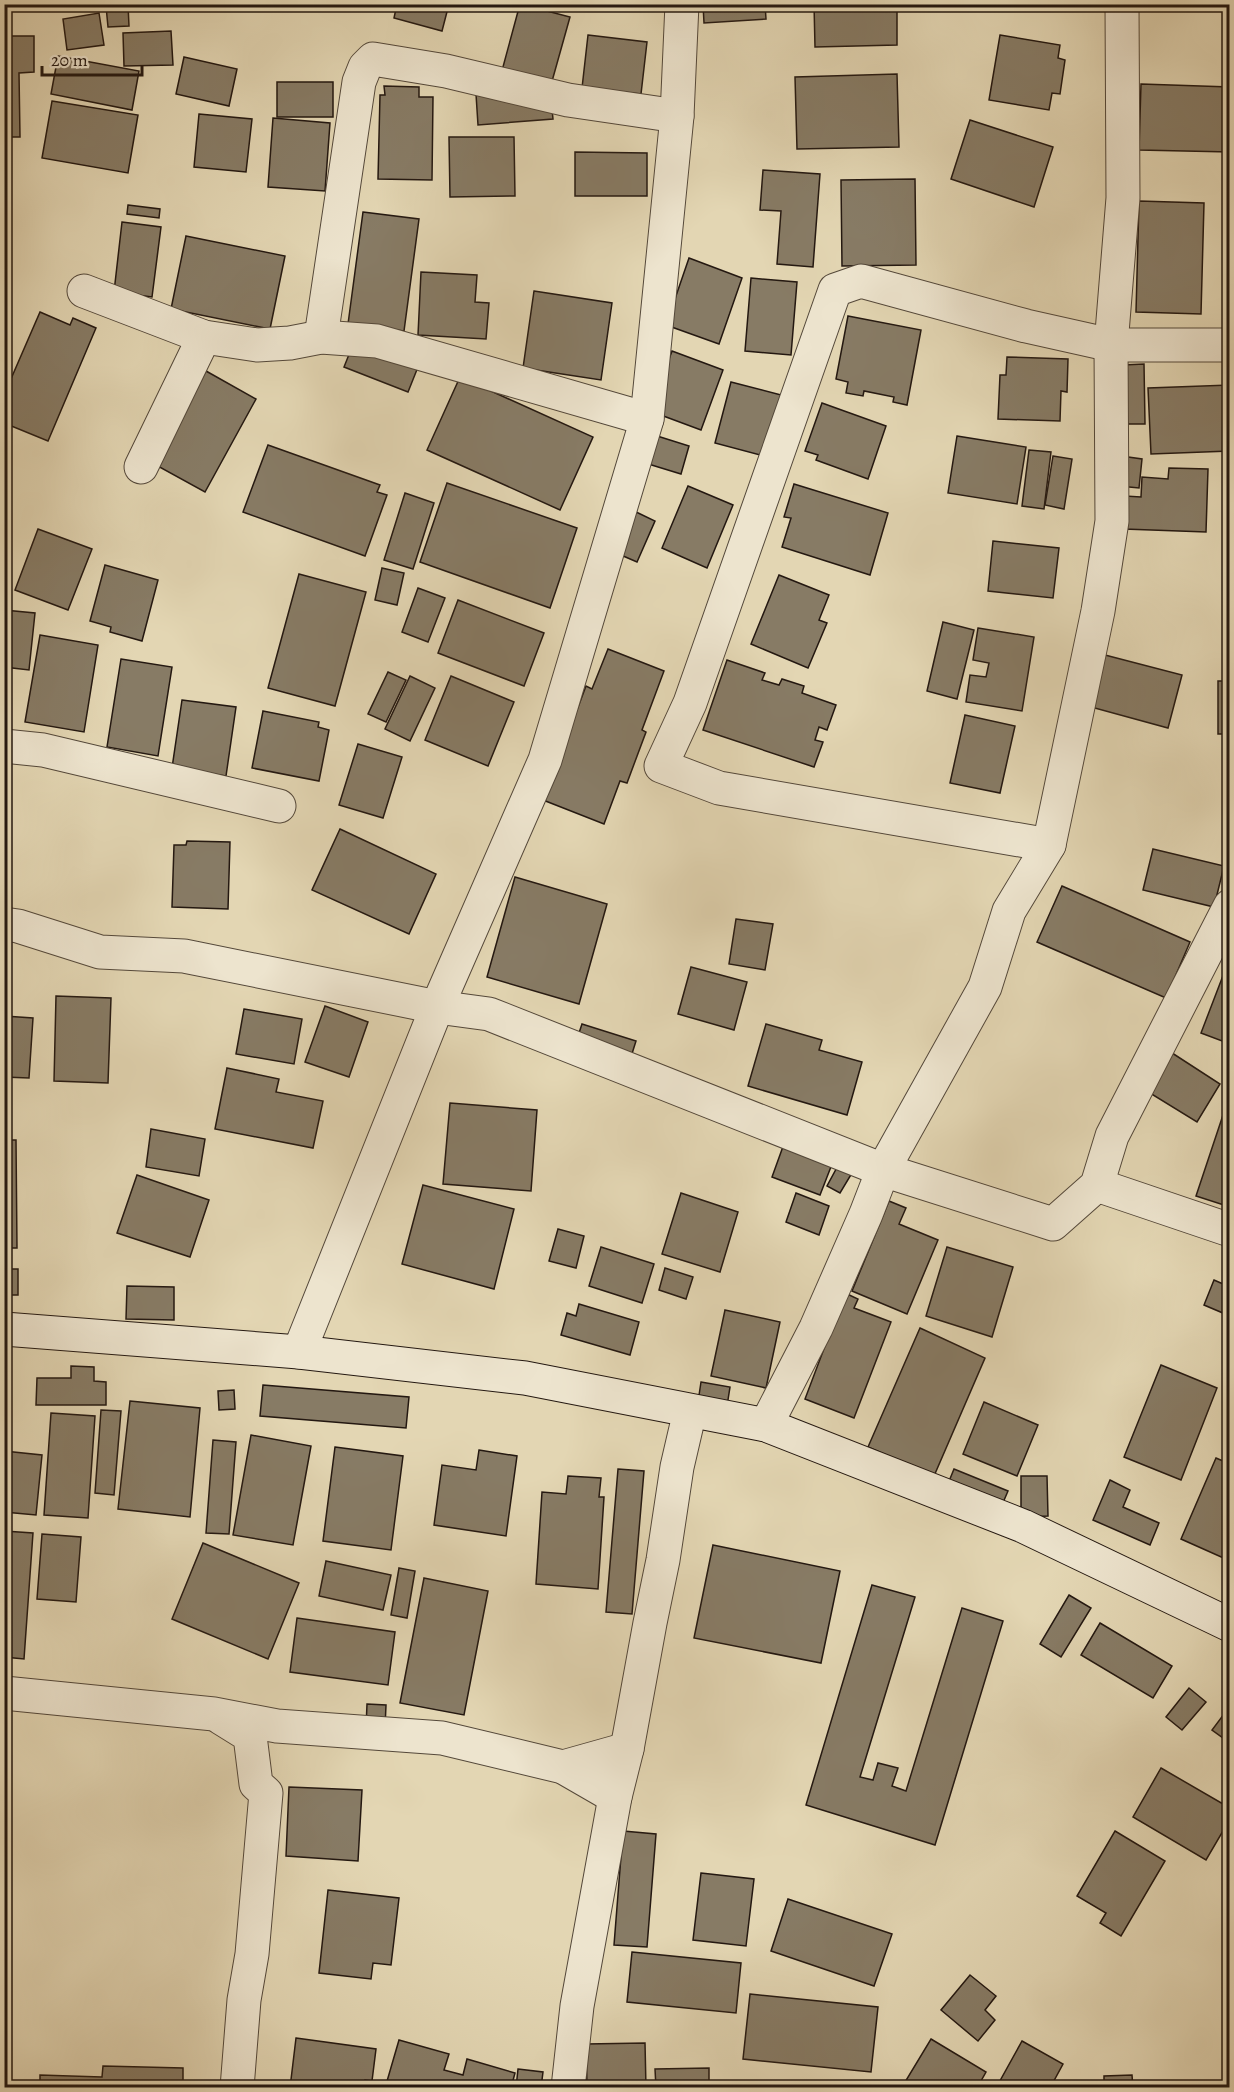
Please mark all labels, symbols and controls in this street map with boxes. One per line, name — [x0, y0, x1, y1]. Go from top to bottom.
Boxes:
scale bar — [42, 39, 142, 77]
text: 20 m — [51, 48, 88, 72]

